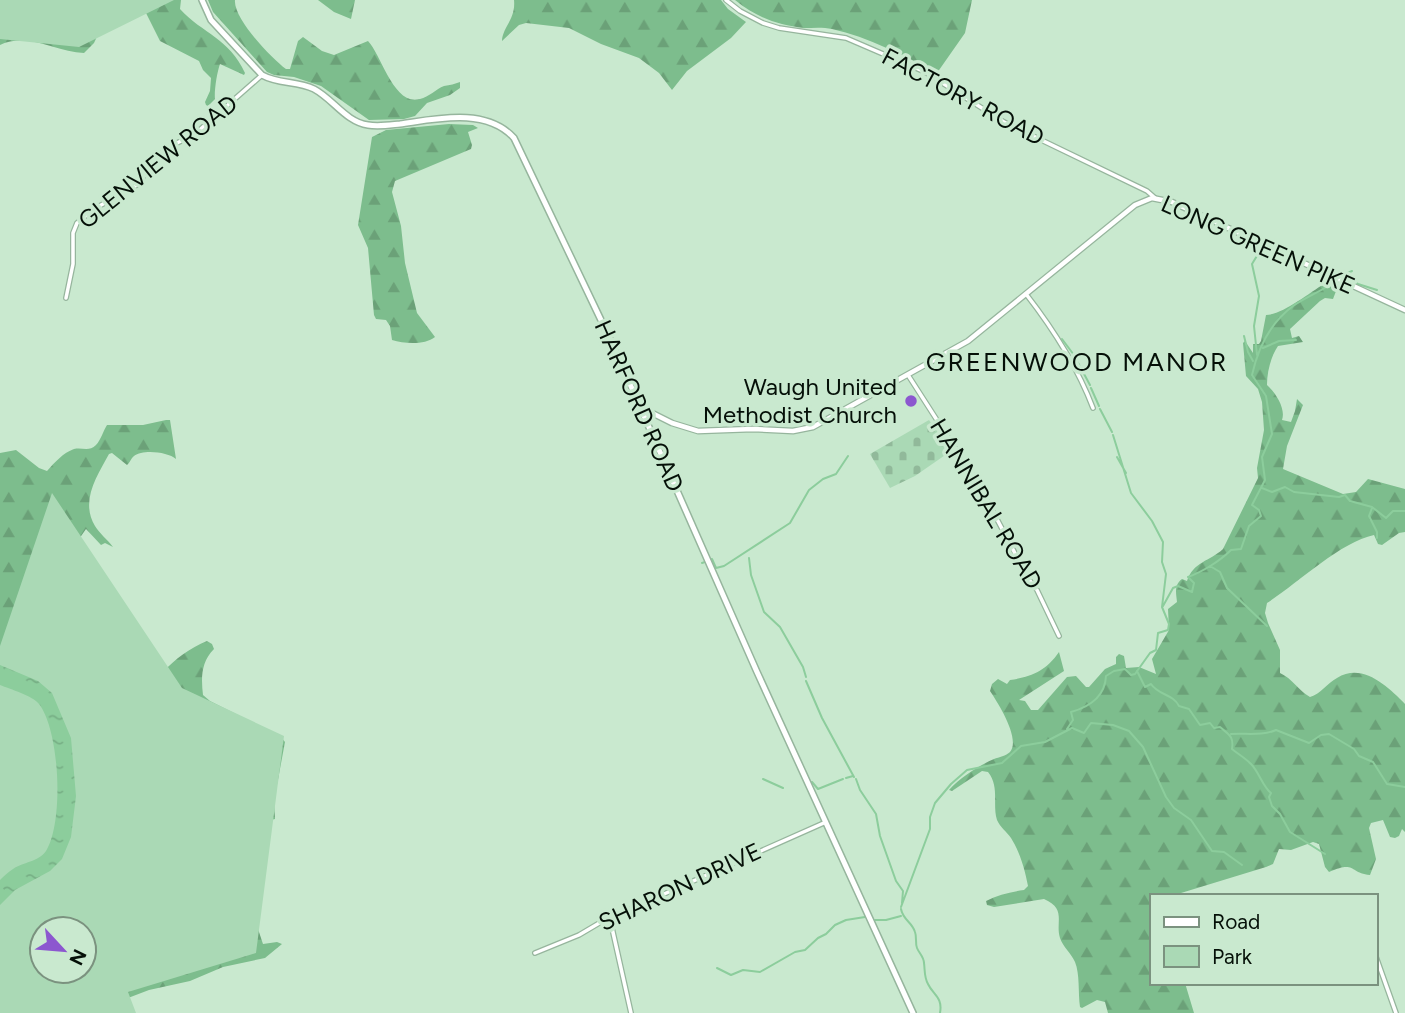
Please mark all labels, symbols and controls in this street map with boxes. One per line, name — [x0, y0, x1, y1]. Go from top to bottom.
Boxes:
street label: FACTORY ROAD — [877, 42, 1049, 152]
street label: GLENVIEW ROAD — [72, 89, 243, 235]
street label: LONG GREEN PIKE — [1157, 189, 1359, 300]
street label: HARFORD ROAD — [589, 315, 690, 496]
district label: GREENWOOD MANOR — [926, 346, 1228, 378]
place label: Waugh United Methodist Church — [703, 372, 897, 429]
marker: Waugh United Methodist Church — [903, 393, 919, 409]
street label: HANNIBAL ROAD — [924, 413, 1049, 594]
street label: SHARON DRIVE — [594, 836, 766, 937]
legend — [1150, 894, 1377, 985]
text: Road — [1212, 909, 1260, 934]
north arrow — [28, 915, 98, 985]
text: Park — [1212, 944, 1253, 969]
text: N — [64, 946, 91, 969]

